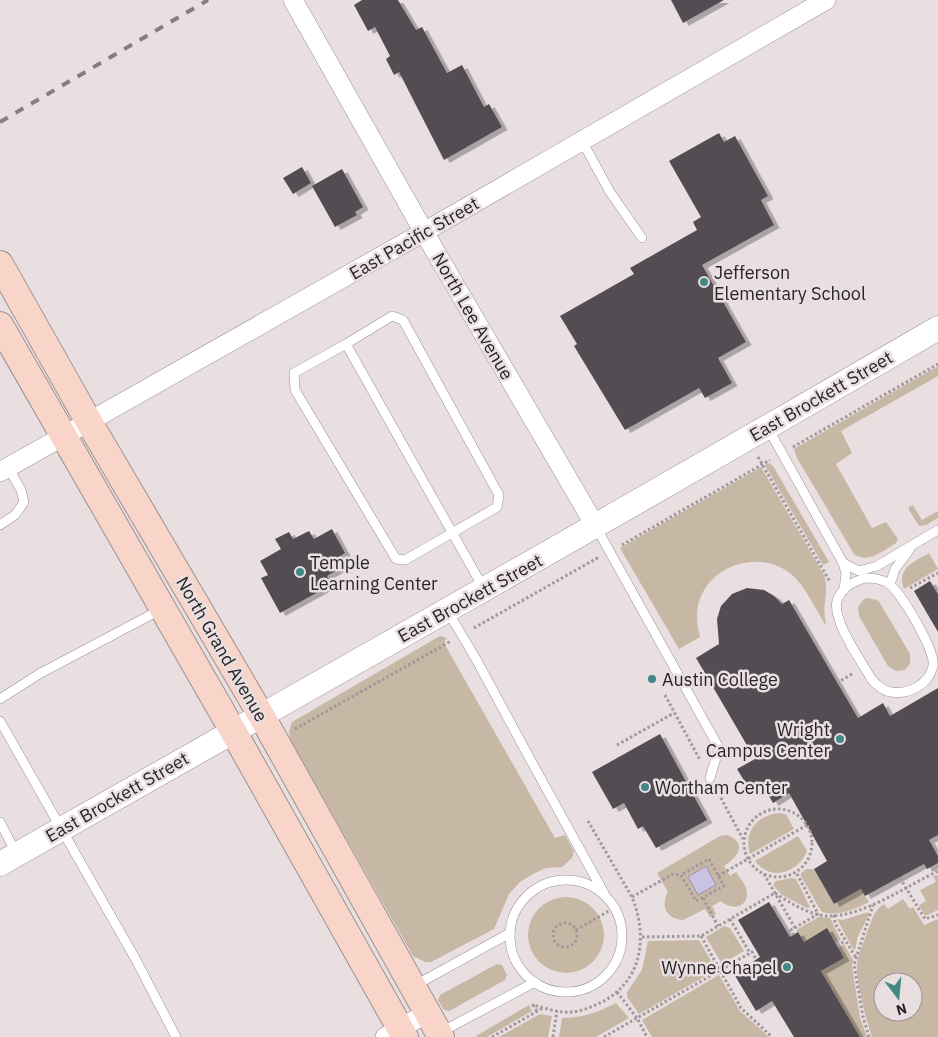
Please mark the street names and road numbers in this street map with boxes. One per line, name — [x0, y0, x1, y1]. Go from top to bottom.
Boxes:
street label: East Pacific Street — [345, 192, 483, 284]
street label: North Lee Avenue — [427, 248, 519, 384]
street label: East Brockett Street — [745, 346, 897, 446]
street label: East Brockett Street — [394, 549, 546, 647]
street label: North Grand Avenue — [171, 572, 273, 726]
street label: East Brockett Street — [41, 747, 193, 847]

